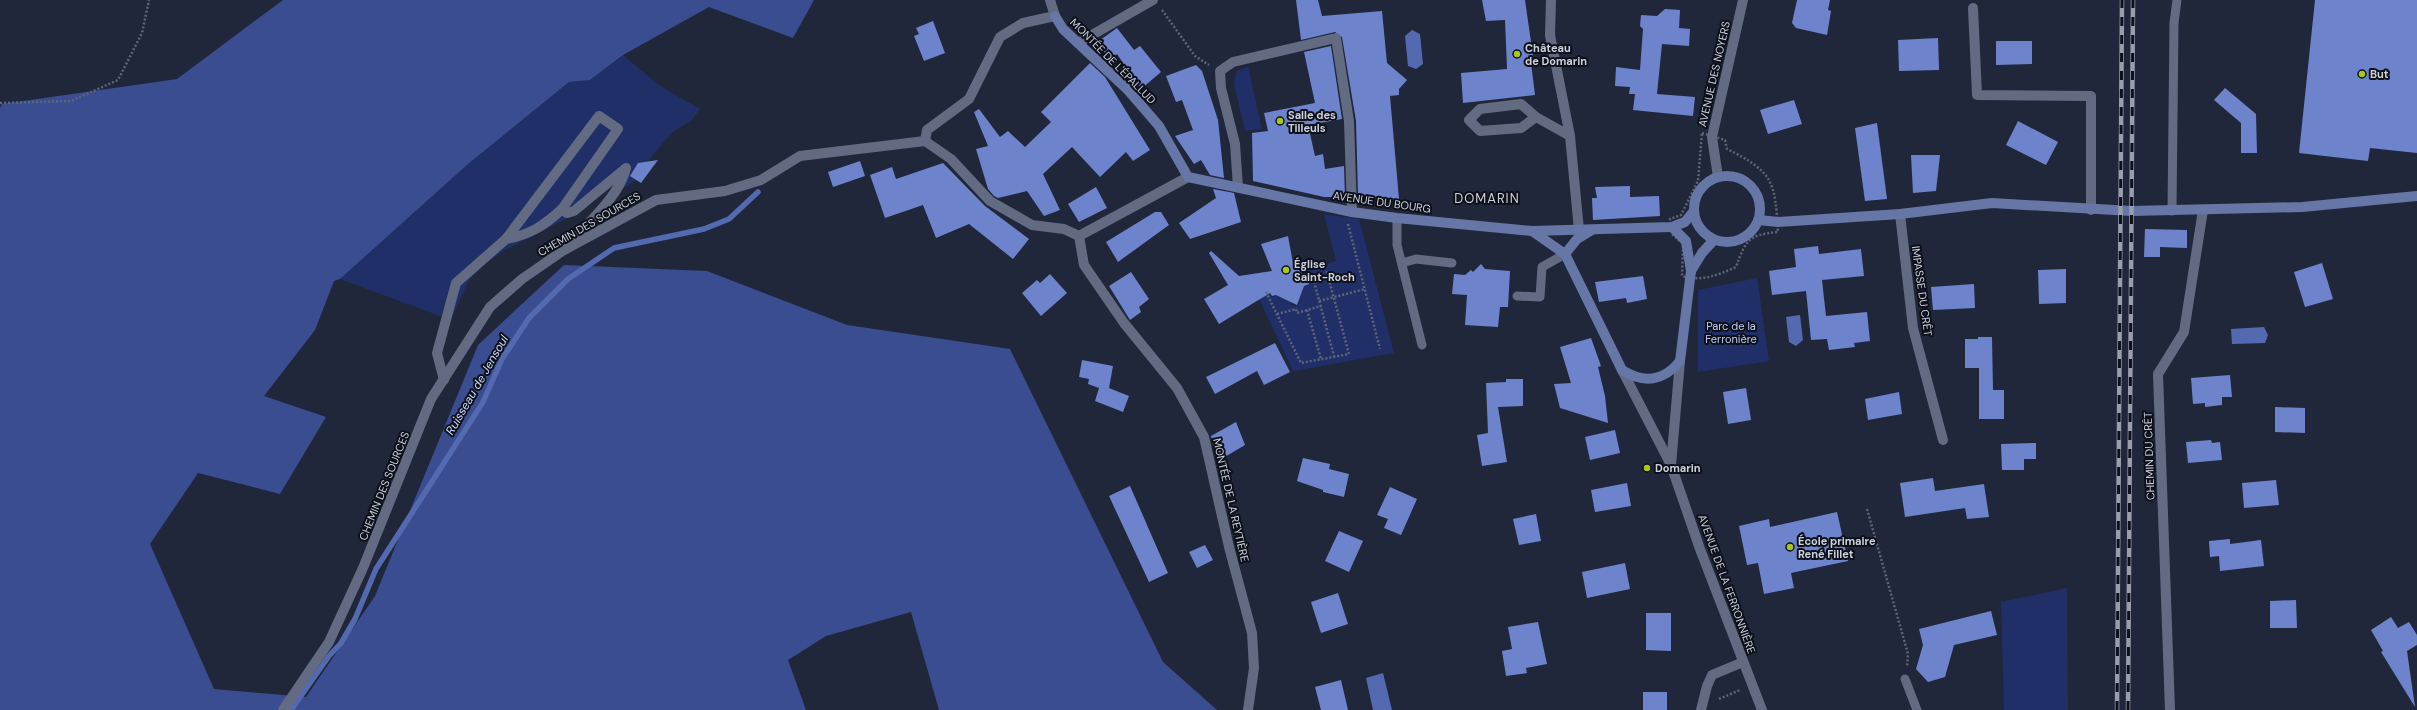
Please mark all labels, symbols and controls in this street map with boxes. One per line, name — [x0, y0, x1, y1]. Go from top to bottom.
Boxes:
street label: MONTÉE DE L'ÉPALLUD — [1067, 15, 1159, 107]
street label: AVENUE DES NOYERS — [1695, 20, 1733, 128]
place label: Château de Domarin — [1525, 41, 1587, 68]
marker: Château de Domarin — [1512, 49, 1522, 59]
place label: But — [2370, 67, 2389, 81]
marker: But — [2357, 69, 2367, 79]
place label: Salle des Tilleuls — [1288, 108, 1336, 135]
marker: Salle des Tilleuls — [1275, 116, 1285, 126]
street label: AVENUE DU BOURG — [1332, 188, 1432, 216]
street label: CHEMIN DES SOURCES — [535, 189, 643, 259]
district label: DOMARIN — [1454, 190, 1520, 207]
street label: IMPASSE DU CRÊT — [1909, 245, 1935, 337]
place label: Église Saint-Roch — [1294, 257, 1355, 284]
marker: Église Saint-Roch — [1281, 265, 1291, 275]
park label: Parc de la Ferronière — [1705, 319, 1757, 346]
water label: Ruisseau de Jensoul — [442, 332, 512, 438]
street label: CHEMIN DU CRÊT — [2140, 412, 2158, 500]
street label: CHEMIN DES SOURCES — [356, 430, 412, 542]
street label: MONTÉE DE LA REYTIÈRE — [1210, 437, 1252, 563]
place label: Domarin — [1655, 461, 1701, 475]
marker: Domarin — [1642, 463, 1652, 473]
street label: AVENUE DE LA FERRONNIÈRE — [1695, 513, 1759, 655]
place label: École primaire René Fillet — [1798, 534, 1876, 561]
marker: École primaire René Fillet — [1785, 542, 1795, 552]

